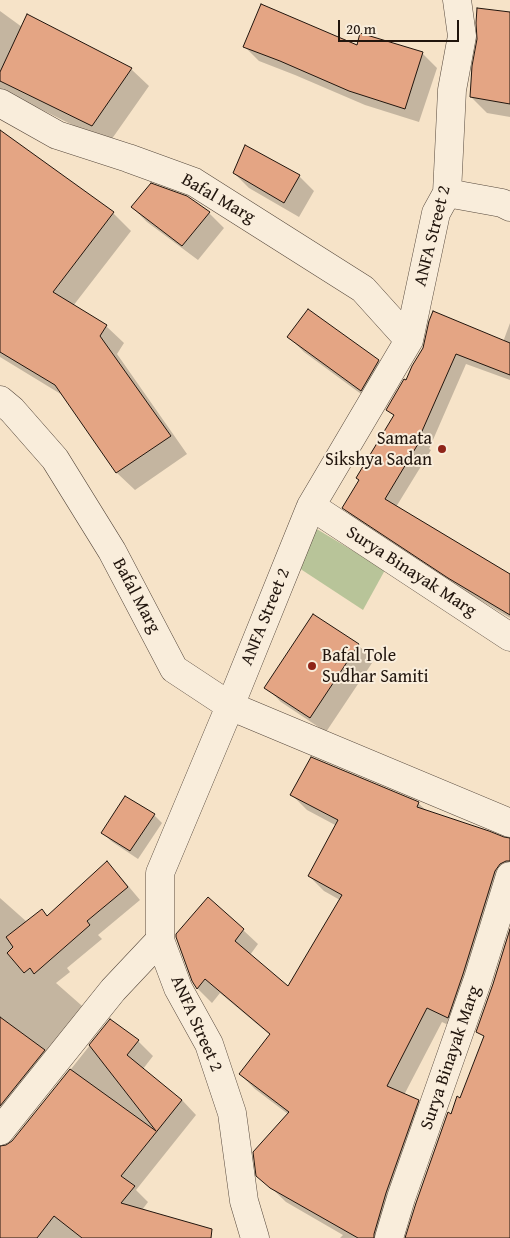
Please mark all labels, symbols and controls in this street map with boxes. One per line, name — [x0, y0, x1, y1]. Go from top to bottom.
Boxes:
scale bar — [340, 10, 461, 42]
text: 20 m — [346, 18, 376, 39]
street label: Bafal Marg — [177, 169, 259, 229]
street label: ANFA Street 2 — [410, 183, 456, 289]
place label: Samata Sikshya Sadan — [325, 428, 432, 470]
marker: Samata Sikshya Sadan — [436, 443, 448, 455]
street label: Surya Binayak Marg — [342, 522, 480, 622]
street label: Bafal Marg — [107, 555, 165, 637]
street label: ANFA Street 2 — [237, 565, 295, 669]
place label: Bafal Tole Sudhar Samiti — [322, 645, 429, 688]
marker: Bafal Tole Sudhar Samiti — [306, 660, 318, 672]
street label: ANFA Street 2 — [165, 972, 227, 1076]
street label: Surya Binayak Marg — [416, 983, 486, 1133]

